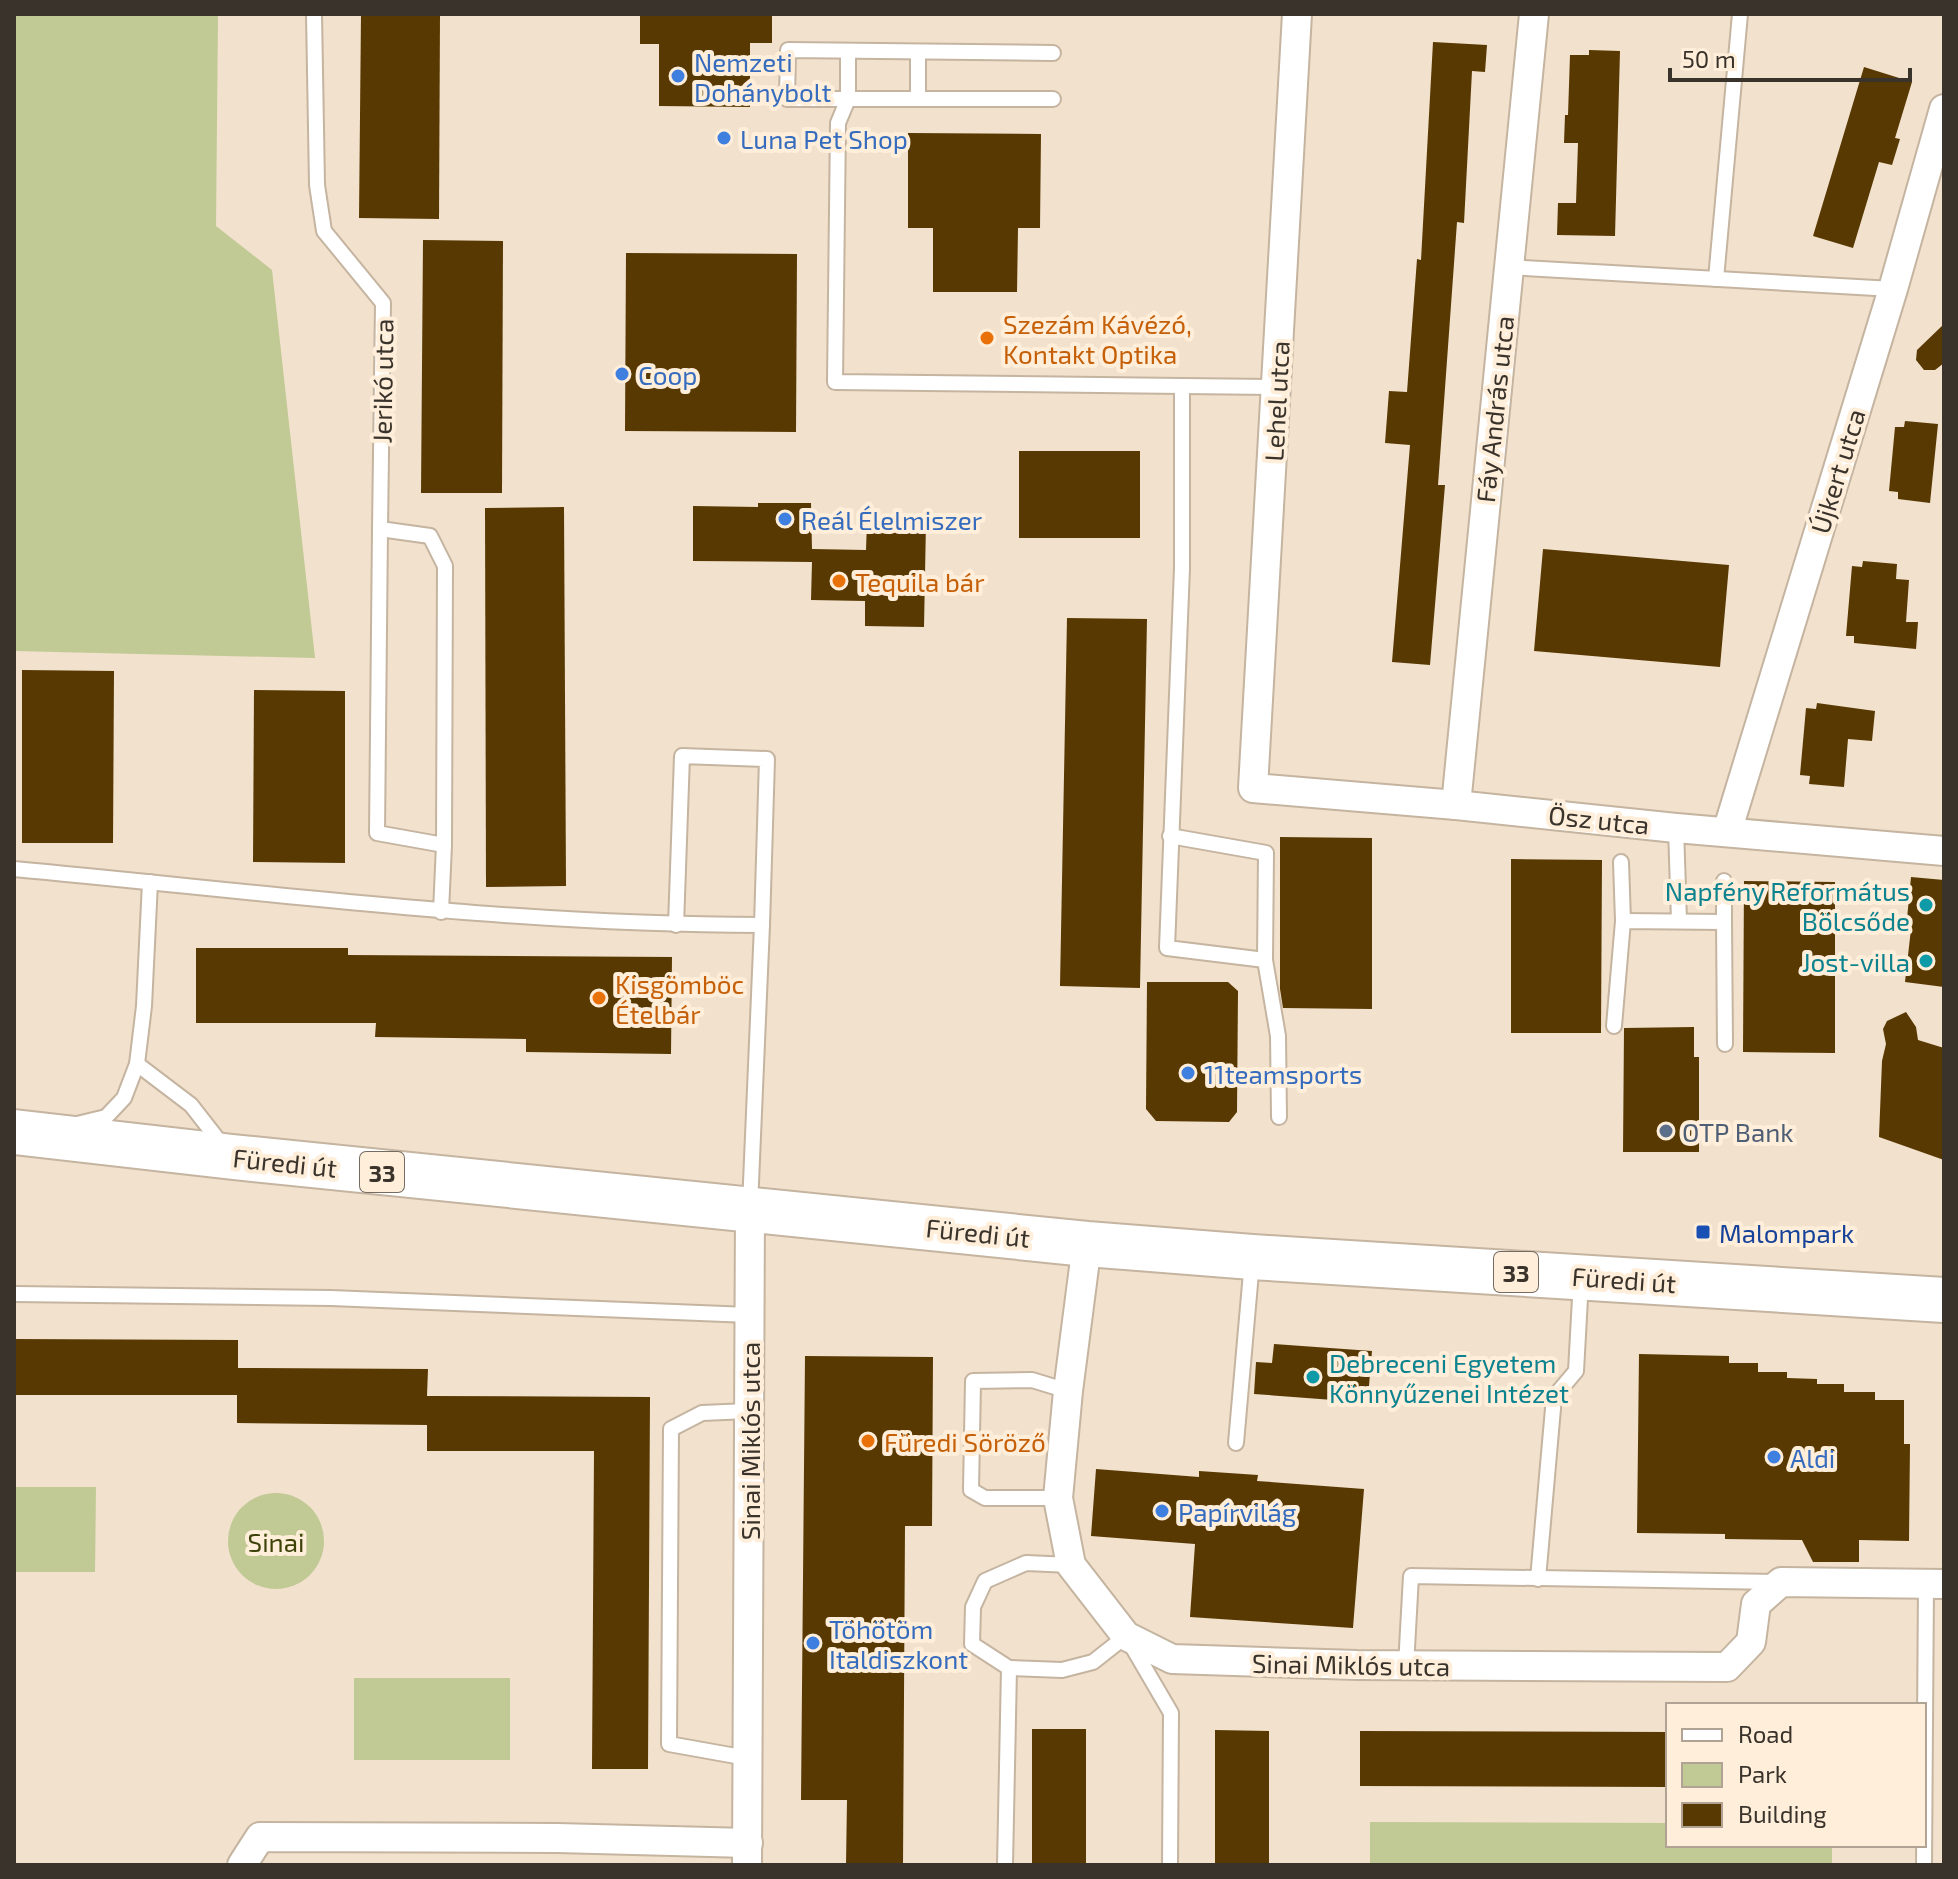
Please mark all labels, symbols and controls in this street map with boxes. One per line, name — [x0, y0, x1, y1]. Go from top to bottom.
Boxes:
scale bar — [1670, 32, 1910, 82]
text: 50 m — [1682, 44, 1736, 73]
place label: Nemzeti Dohánybolt — [694, 46, 831, 107]
marker: Nemzeti Dohánybolt — [669, 67, 687, 85]
place label: Luna Pet Shop — [740, 123, 908, 154]
marker: Luna Pet Shop — [715, 129, 733, 147]
place label: Szezám Kávézó, Kontakt Optika — [1003, 308, 1192, 369]
street label: Fáy András utca — [1469, 314, 1519, 504]
street label: Jerikó utca — [365, 318, 399, 444]
marker: Szezám Kávézó, Kontakt Optika — [978, 329, 996, 347]
street label: Lehel utca — [1257, 340, 1295, 462]
place label: Coop — [638, 359, 697, 390]
marker: Coop — [613, 365, 631, 383]
street label: Újkert utca — [1803, 405, 1871, 537]
place label: Reál Élelmiszer — [801, 504, 982, 535]
marker: Reál Élelmiszer — [776, 510, 794, 528]
place label: Tequila bár — [855, 566, 985, 597]
marker: Tequila bár — [830, 572, 848, 590]
street label: Ösz utca — [1547, 798, 1651, 840]
place label: Napfény Református Bölcsőde — [1665, 875, 1910, 936]
marker: Napfény Református Bölcsőde — [1917, 896, 1935, 914]
place label: Jost-villa — [1802, 946, 1910, 977]
marker: Jost-villa — [1917, 952, 1935, 970]
place label: Kisgömböc Ételbár — [615, 968, 744, 1029]
marker: Kisgömböc Ételbár — [590, 989, 608, 1007]
place label: 11teamsports — [1204, 1058, 1362, 1089]
marker: 11teamsports — [1179, 1064, 1197, 1082]
place label: OTP Bank — [1682, 1116, 1794, 1147]
marker: OTP Bank — [1657, 1122, 1675, 1140]
street label: Füredi út — [231, 1141, 339, 1183]
road number: 33 — [360, 1152, 404, 1192]
street label: Füredi út — [924, 1211, 1032, 1253]
place label: Malompark — [1719, 1217, 1854, 1248]
marker: Malompark — [1694, 1223, 1712, 1241]
road number: 33 — [1494, 1252, 1538, 1292]
street label: Füredi út — [1571, 1260, 1677, 1298]
street label: Sinai Miklós utca — [734, 1342, 765, 1540]
place label: Debreceni Egyetem Könnyűzenei Intézet — [1329, 1347, 1569, 1408]
marker: Debreceni Egyetem Könnyűzenei Intézet — [1304, 1368, 1322, 1386]
place label: Füredi Söröző — [884, 1426, 1046, 1457]
marker: Füredi Söröző — [859, 1432, 877, 1450]
place label: Aldi — [1790, 1442, 1835, 1473]
marker: Aldi — [1765, 1448, 1783, 1466]
place label: Papírvilág — [1178, 1496, 1296, 1527]
marker: Papírvilág — [1153, 1502, 1171, 1520]
park label: Sinai — [248, 1526, 304, 1557]
place label: Töhötöm Italdiszkont — [829, 1613, 968, 1674]
marker: Töhötöm Italdiszkont — [804, 1634, 822, 1652]
street label: Sinai Miklós utca — [1252, 1647, 1450, 1681]
legend — [1666, 1703, 1926, 1847]
text: Road — [1738, 1719, 1793, 1748]
text: Park — [1738, 1759, 1787, 1788]
text: Building — [1738, 1799, 1827, 1828]

